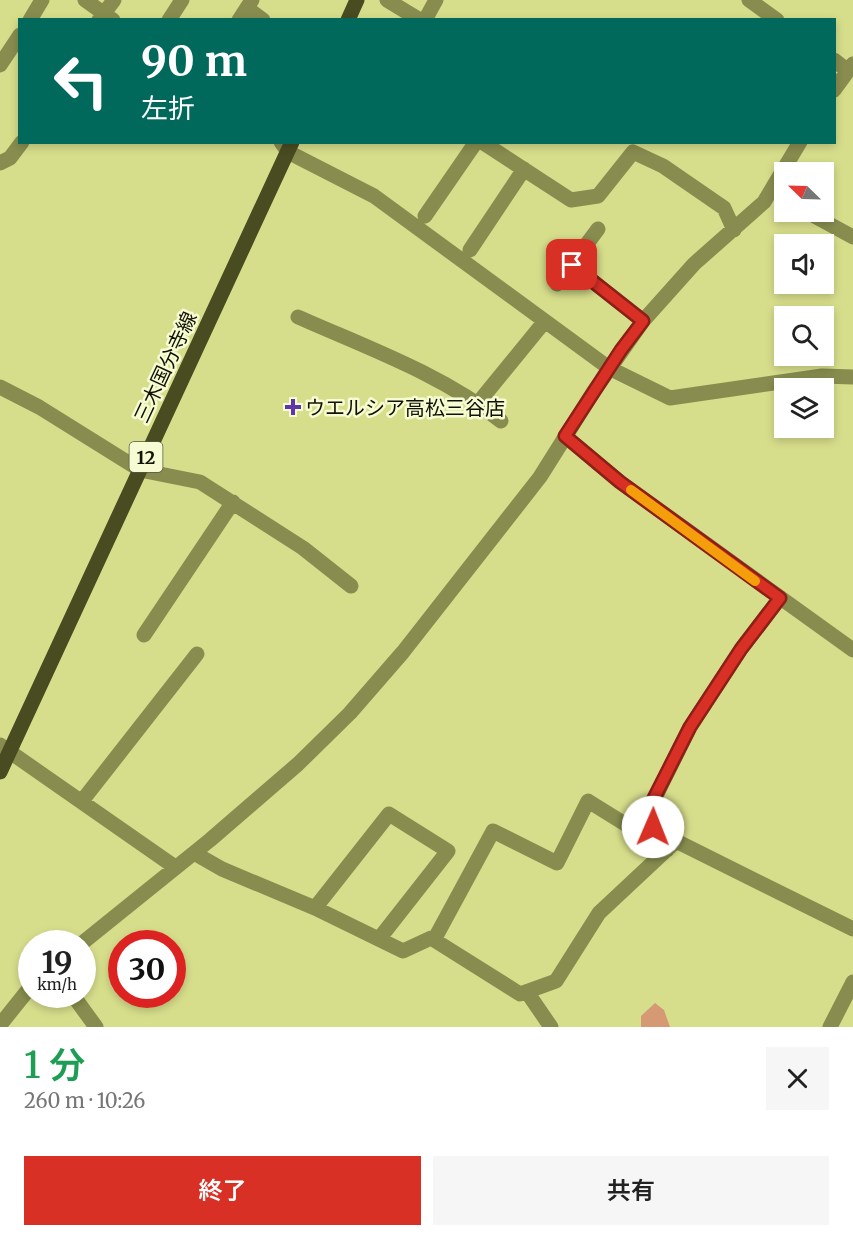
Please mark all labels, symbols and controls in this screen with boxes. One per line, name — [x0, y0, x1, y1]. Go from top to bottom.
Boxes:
text: 90 m — [141, 35, 247, 87]
icon: left — [42, 42, 120, 120]
text: 左折 — [141, 91, 195, 125]
north arrow — [774, 162, 834, 222]
map controls — [774, 162, 834, 438]
button: sound — [774, 234, 834, 294]
pin — [546, 239, 597, 290]
icon: arrive — [555, 248, 588, 281]
button: search — [774, 306, 834, 366]
street label: 三木国分寺線 — [128, 307, 202, 427]
button: layers — [774, 378, 834, 438]
place label: ウエルシア高松三谷店 — [305, 395, 505, 420]
marker: ウエルシア高松三谷店 — [286, 400, 300, 414]
road number: 12 — [130, 442, 162, 472]
position arrow — [621, 795, 685, 859]
speed limit sign: 30 — [108, 930, 186, 1008]
text: 19 — [41, 943, 73, 981]
text: km/h — [37, 975, 77, 994]
text: 1 分 — [24, 1043, 85, 1088]
button: close — [766, 1047, 829, 1110]
text: 260 m · 10:26 — [24, 1088, 145, 1113]
button: 終了 — [24, 1156, 421, 1225]
button: 共有 — [433, 1156, 829, 1225]

